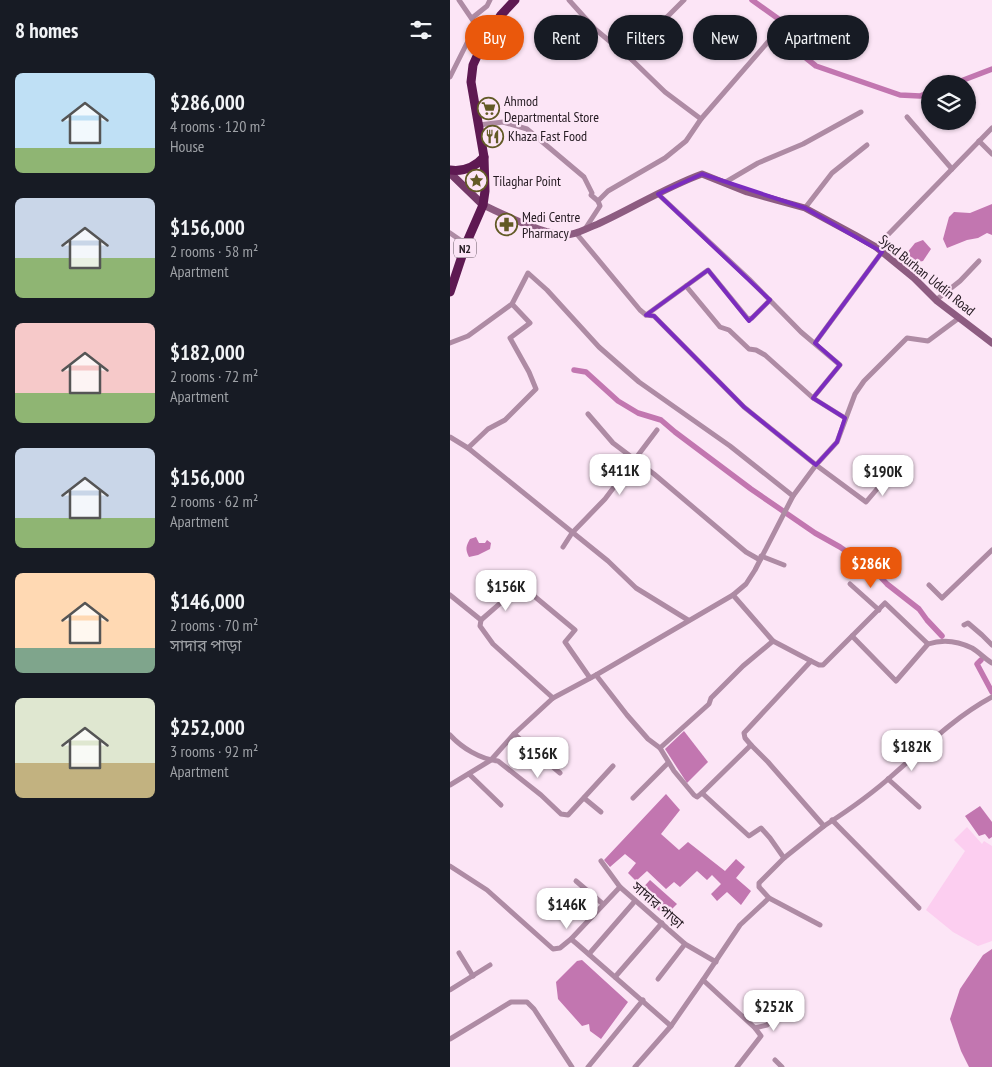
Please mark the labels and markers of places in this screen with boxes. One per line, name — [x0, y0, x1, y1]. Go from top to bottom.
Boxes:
place label: Ahmod Departmental Store — [504, 92, 599, 126]
supermarket icon: Ahmod Departmental Store — [476, 97, 500, 121]
restaurant icon: Khaza Fast Food — [480, 124, 504, 148]
place label: Khaza Fast Food — [508, 127, 587, 145]
place icon: Tilaghar Point — [465, 169, 489, 193]
place label: Tilaghar Point — [493, 172, 561, 190]
place label: Medi Centre Pharmacy — [522, 208, 580, 242]
pharmacy icon: Medi Centre Pharmacy — [494, 213, 518, 237]
pin: $411K — [585, 454, 655, 496]
pin: $190K — [848, 454, 918, 497]
pin: $286K — [836, 546, 906, 589]
pin: $156K — [471, 570, 541, 612]
pin: $182K — [877, 730, 947, 772]
pin: $156K — [503, 736, 573, 779]
pin: $146K — [532, 888, 602, 930]
pin: $252K — [739, 990, 809, 1032]

